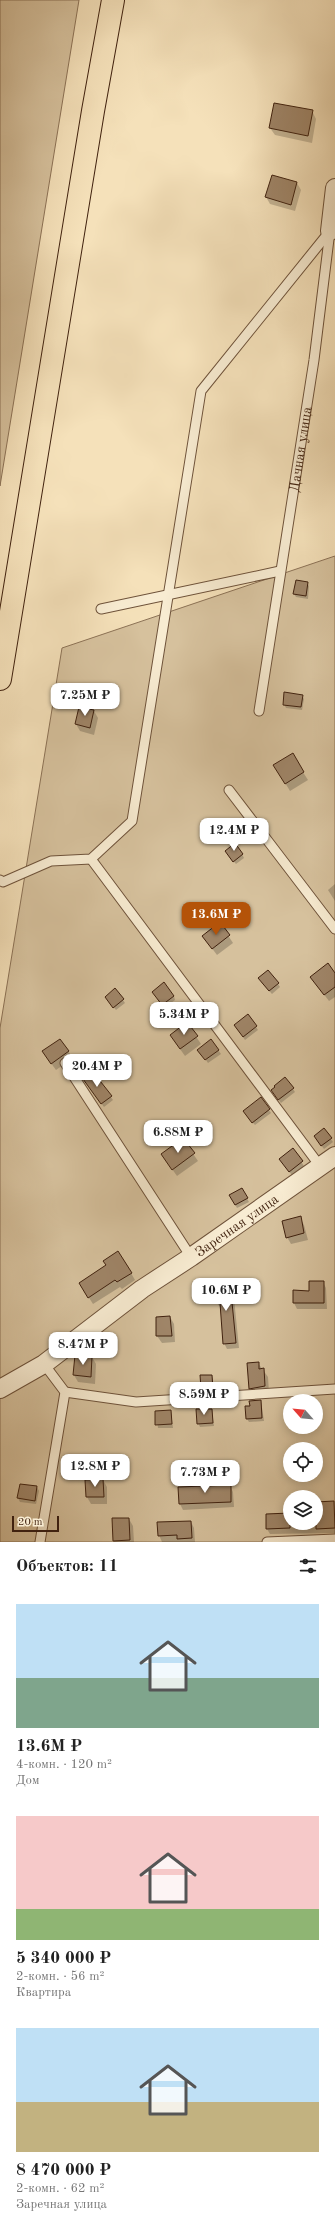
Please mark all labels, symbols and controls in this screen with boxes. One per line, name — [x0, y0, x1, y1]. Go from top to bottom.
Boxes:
street label: Дачная улица — [287, 406, 315, 493]
pin: 7.25M ₽ — [48, 683, 122, 717]
text: 7.25M ₽ — [60, 689, 110, 702]
pin: 12.4M ₽ — [197, 818, 271, 852]
text: 12.4M ₽ — [209, 824, 259, 837]
pin: 13.6M ₽ — [179, 902, 253, 936]
text: 13.6M ₽ — [191, 908, 241, 921]
pin: 5.34M ₽ — [147, 1002, 221, 1036]
text: 5.34M ₽ — [159, 1008, 209, 1021]
pin: 20.4M ₽ — [60, 1054, 134, 1088]
text: 20.4M ₽ — [72, 1060, 122, 1073]
pin: 6.88M ₽ — [141, 1120, 215, 1154]
text: 6.88M ₽ — [153, 1126, 203, 1139]
street label: Заречная улица — [193, 1192, 281, 1260]
pin: 10.6M ₽ — [189, 1278, 263, 1312]
text: 10.6M ₽ — [201, 1284, 251, 1297]
pin: 8.47M ₽ — [46, 1332, 120, 1366]
text: 8.47M ₽ — [58, 1338, 108, 1351]
pin: 8.59M ₽ — [167, 1382, 241, 1416]
text: 8.59M ₽ — [179, 1388, 229, 1401]
north arrow — [283, 1394, 323, 1434]
map controls — [283, 1394, 323, 1530]
button: locate — [283, 1442, 323, 1482]
pin: 12.8M ₽ — [58, 1454, 132, 1488]
text: 12.8M ₽ — [70, 1460, 120, 1473]
pin: 7.73M ₽ — [168, 1460, 242, 1494]
text: 7.73M ₽ — [180, 1466, 230, 1479]
button: layers — [283, 1490, 323, 1530]
scale bar — [12, 1514, 59, 1533]
text: 20 m — [18, 1517, 43, 1528]
icon: filters — [297, 1555, 319, 1577]
text: Объектов: 11 — [16, 1558, 118, 1575]
icon: home — [132, 1630, 204, 1702]
text: 13.6M ₽ — [16, 1738, 82, 1755]
text: 4-комн. · 120 m² — [16, 1758, 112, 1771]
text: Дом — [16, 1774, 40, 1787]
icon: home — [132, 1842, 204, 1914]
text: 5 340 000 ₽ — [16, 1950, 111, 1967]
text: 2-комн. · 56 m² — [16, 1970, 104, 1983]
text: Квартира — [16, 1986, 71, 1999]
icon: home — [132, 2054, 204, 2126]
text: 8 470 000 ₽ — [16, 2162, 111, 2179]
text: 2-комн. · 62 m² — [16, 2182, 104, 2195]
text: Заречная улица — [16, 2198, 107, 2211]

